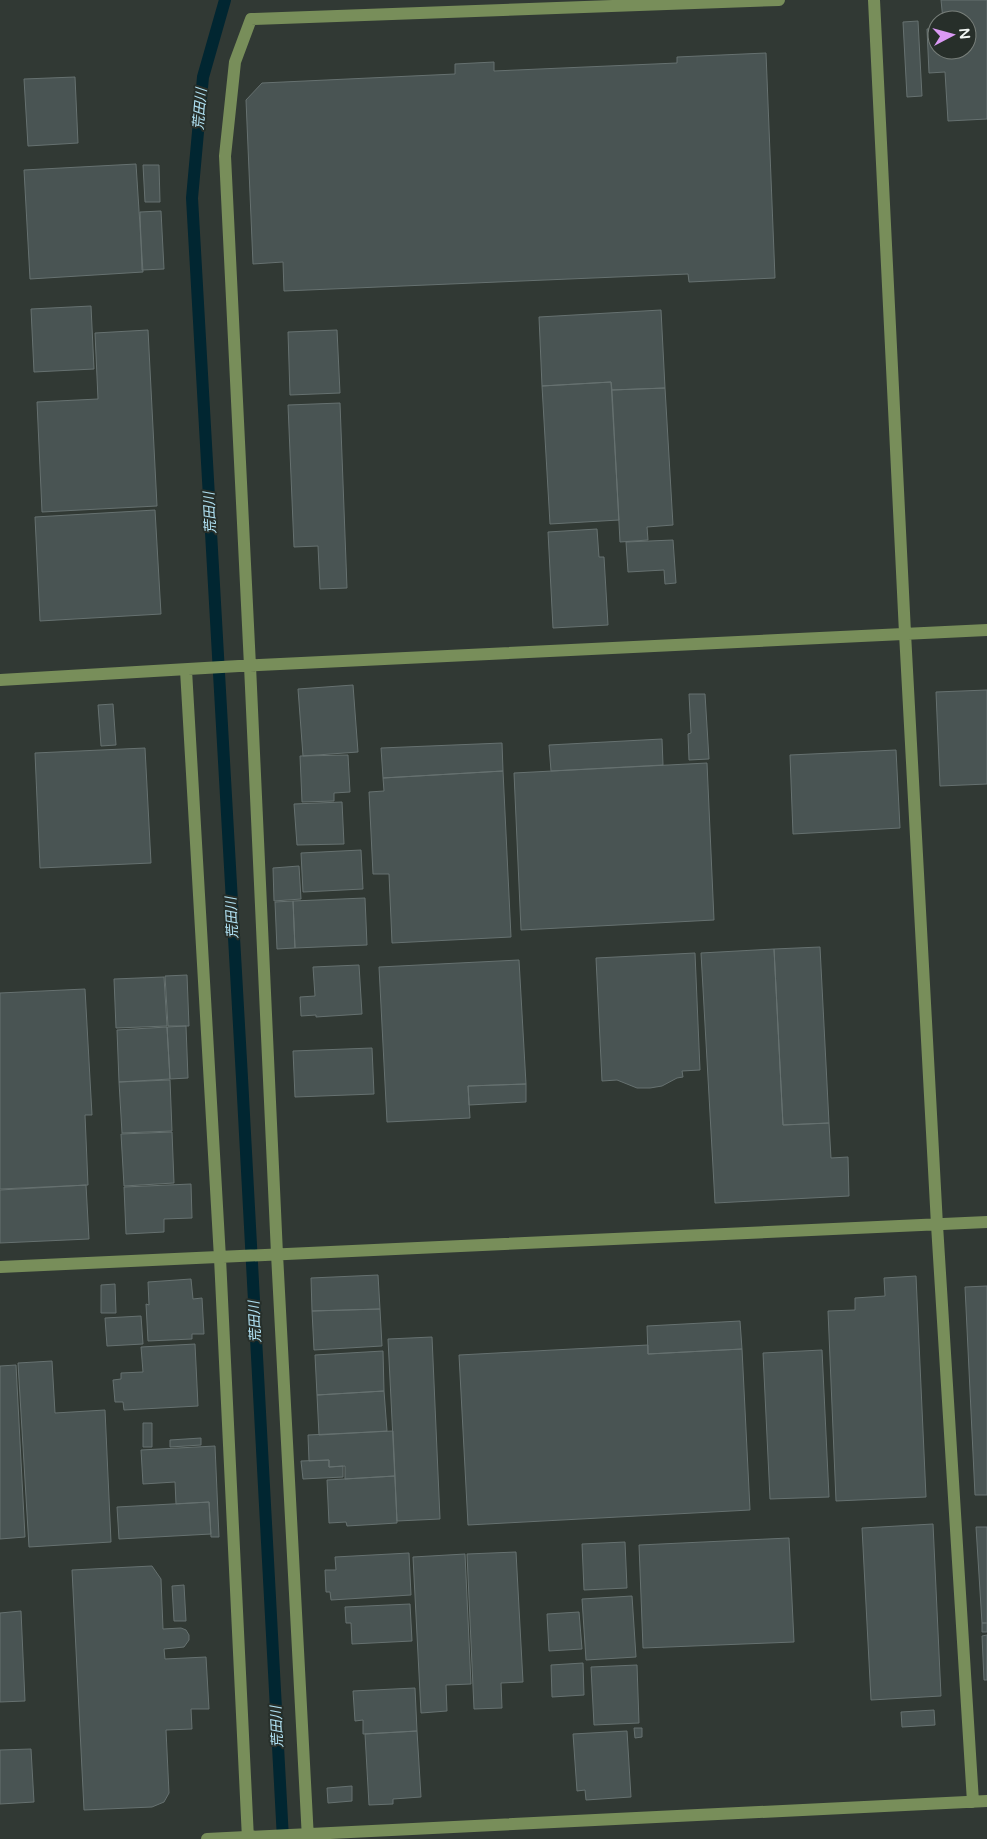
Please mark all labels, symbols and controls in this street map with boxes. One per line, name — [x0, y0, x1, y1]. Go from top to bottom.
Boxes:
north arrow — [927, 10, 977, 60]
text: N — [955, 27, 973, 40]
water label: 荒田川 — [190, 85, 210, 131]
water label: 荒田川 — [200, 490, 220, 534]
water label: 荒田川 — [222, 895, 242, 939]
water label: 荒田川 — [245, 1299, 265, 1343]
water label: 荒田川 — [267, 1704, 287, 1748]

